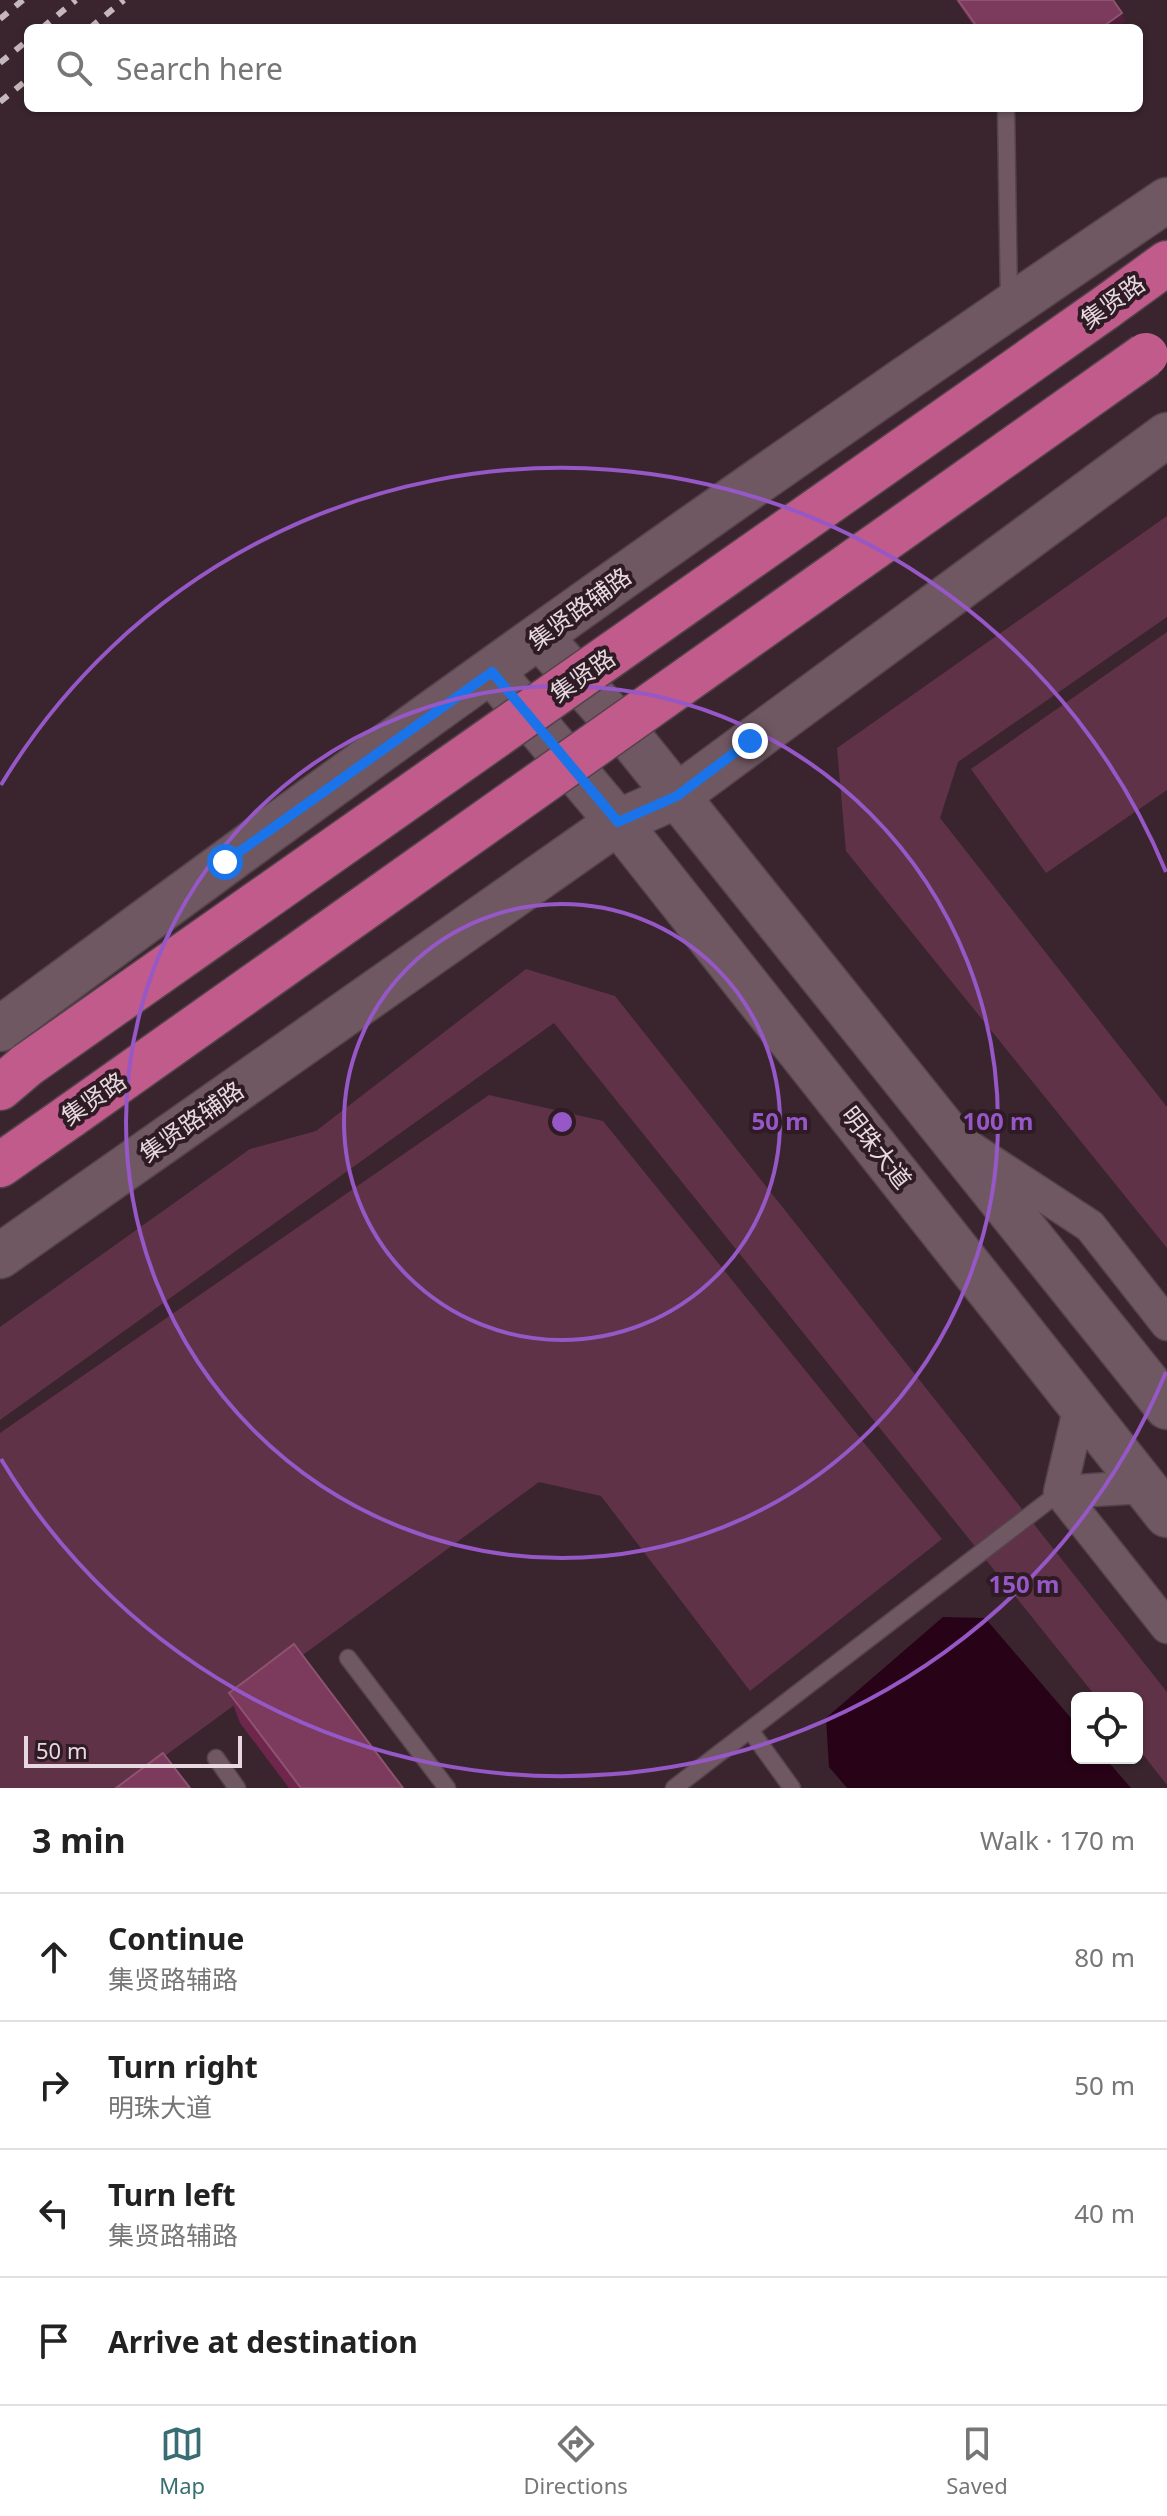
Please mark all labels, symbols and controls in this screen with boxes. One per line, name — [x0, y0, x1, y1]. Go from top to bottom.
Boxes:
search box — [24, 24, 1143, 112]
icon: search — [52, 46, 96, 90]
text: Search here — [116, 48, 283, 89]
street label: 集贤路 — [1073, 266, 1151, 335]
street label: 集贤路辅路 — [521, 559, 637, 656]
street label: 集贤路 — [543, 641, 621, 709]
route end — [732, 723, 768, 759]
route start — [207, 844, 243, 880]
street label: 集贤路 — [54, 1064, 132, 1132]
street label: 集贤路辅路 — [133, 1073, 250, 1169]
street label: 明珠大道 — [835, 1099, 920, 1195]
text: 50 m — [751, 1104, 809, 1137]
text: 100 m — [963, 1104, 1033, 1137]
centre of rings — [548, 1108, 576, 1136]
text: 150 m — [989, 1567, 1059, 1600]
map controls — [1071, 1692, 1143, 1764]
button: locate — [1071, 1692, 1143, 1764]
scale bar — [24, 1732, 242, 1768]
text: 50 m — [36, 1735, 87, 1765]
text: 3 min — [32, 1817, 126, 1863]
text: Walk · 170 m — [980, 1822, 1135, 1858]
text: Continue — [108, 1918, 244, 1959]
icon: ahead — [32, 1935, 76, 1979]
text: 80 m — [1074, 1939, 1135, 1975]
text: 集贤路辅路 — [108, 1961, 238, 1997]
text: Turn right — [108, 2046, 258, 2087]
icon: right — [32, 2063, 76, 2107]
text: 50 m — [1074, 2067, 1135, 2103]
text: 明珠大道 — [108, 2089, 212, 2125]
text: Turn left — [108, 2174, 236, 2215]
icon: left — [32, 2191, 76, 2235]
text: 40 m — [1074, 2195, 1135, 2231]
text: 集贤路辅路 — [108, 2217, 238, 2253]
icon: arrive — [32, 2319, 76, 2363]
text: Arrive at destination — [108, 2321, 418, 2362]
tab: Map — [159, 2422, 205, 2500]
tab: Directions — [523, 2422, 628, 2500]
tab: Saved — [946, 2422, 1008, 2500]

